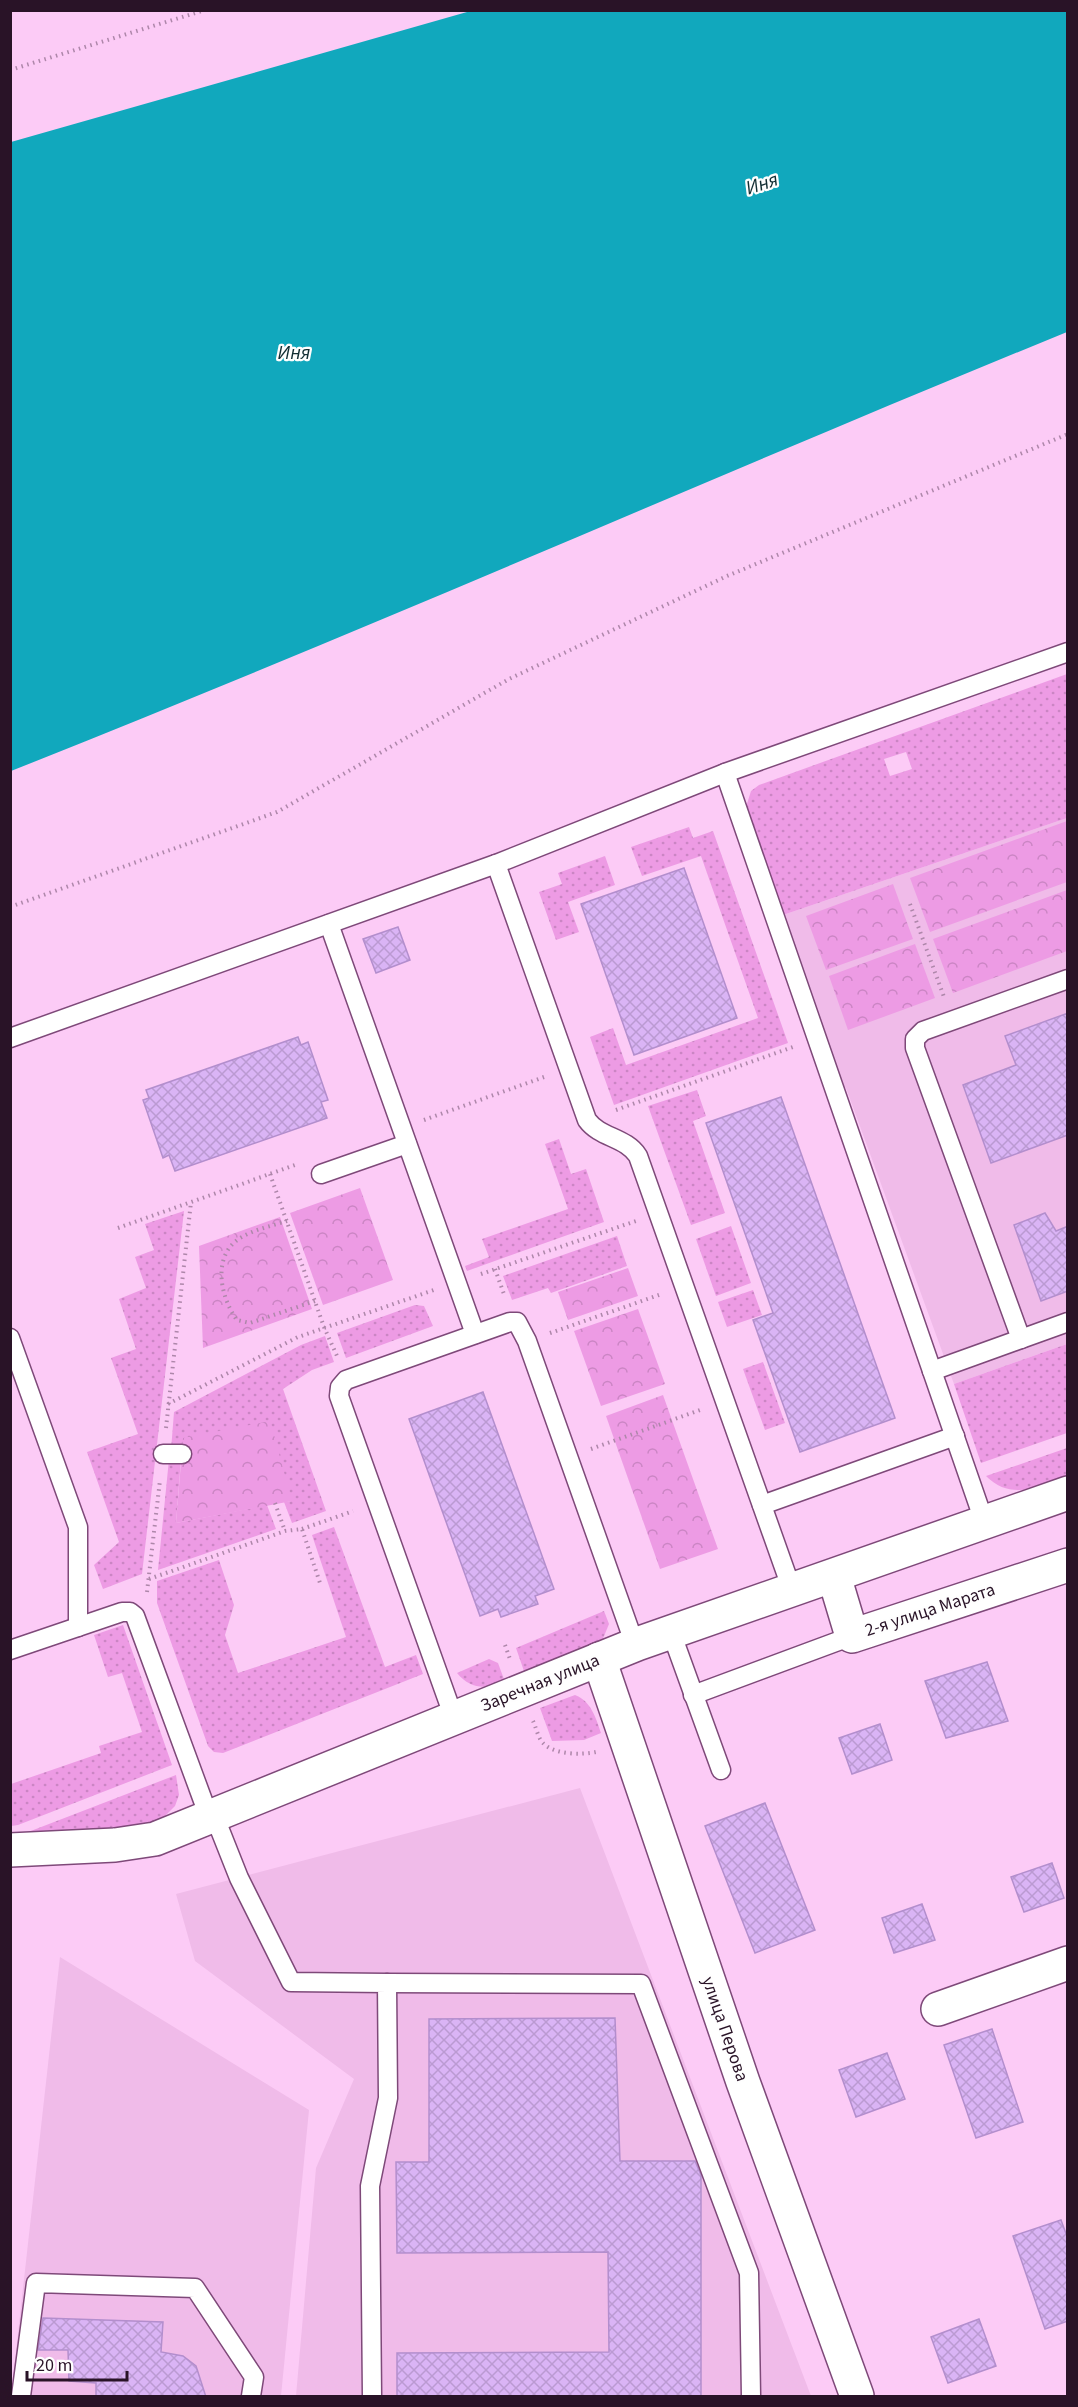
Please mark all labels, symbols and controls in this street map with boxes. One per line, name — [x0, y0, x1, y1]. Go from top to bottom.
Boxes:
water label: Иня — [742, 166, 782, 202]
water label: Иня — [278, 339, 310, 367]
street label: 2-я улица Марата — [862, 1577, 998, 1643]
street label: Заречная улица — [477, 1648, 603, 1718]
street label: улица Перова — [695, 1973, 755, 2085]
scale bar — [27, 2344, 128, 2382]
text: 20 m — [36, 2353, 72, 2378]

